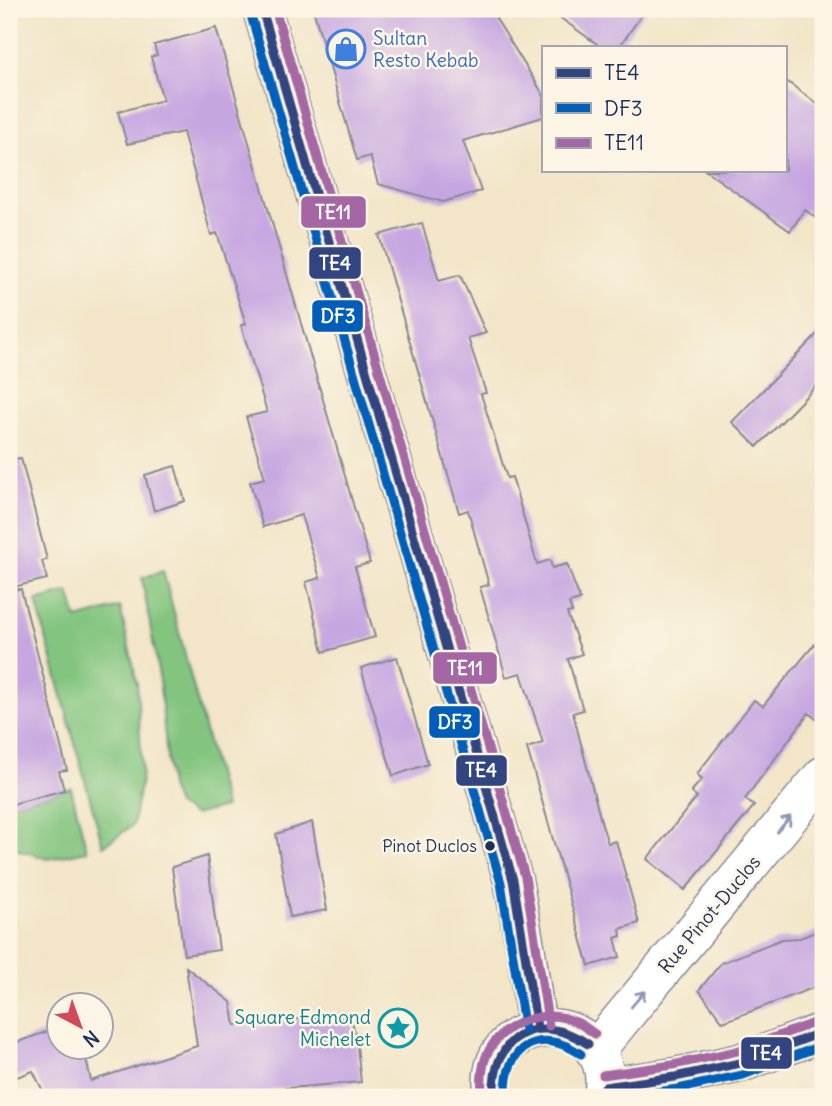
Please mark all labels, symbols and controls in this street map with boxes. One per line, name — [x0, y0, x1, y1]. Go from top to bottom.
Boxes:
place label: Sultan Resto Kebab — [373, 26, 479, 72]
shop icon: Sultan Resto Kebab — [325, 28, 367, 70]
legend — [542, 46, 786, 172]
text: TE4 — [604, 59, 639, 86]
text: DF3 — [604, 95, 643, 122]
text: TE11 — [604, 129, 644, 156]
line badge: TE11 — [300, 195, 367, 229]
text: TE11 — [315, 200, 351, 224]
line badge: TE4 — [308, 246, 362, 280]
text: TE4 — [319, 251, 351, 275]
line badge: DF3 — [311, 299, 364, 333]
text: DF3 — [320, 304, 356, 328]
line badge: TE11 — [432, 651, 498, 685]
text: TE11 — [447, 656, 483, 680]
line badge: DF3 — [428, 705, 481, 739]
text: DF3 — [437, 710, 473, 734]
line badge: TE4 — [455, 754, 508, 787]
text: TE4 — [465, 758, 497, 782]
one-way arrow — [776, 815, 791, 833]
place label: Pinot Duclos — [382, 835, 477, 857]
marker: Pinot Duclos — [483, 839, 497, 853]
street label: Rue Pinot-Duclos — [653, 850, 765, 978]
north arrow — [46, 990, 116, 1060]
one-way arrow — [631, 990, 646, 1008]
place label: Square Edmond Michelet — [235, 1005, 371, 1051]
place icon: Square Edmond Michelet — [377, 1007, 419, 1049]
text: N — [78, 1025, 104, 1052]
line badge: TE4 — [740, 1036, 793, 1070]
text: TE4 — [750, 1041, 782, 1065]

